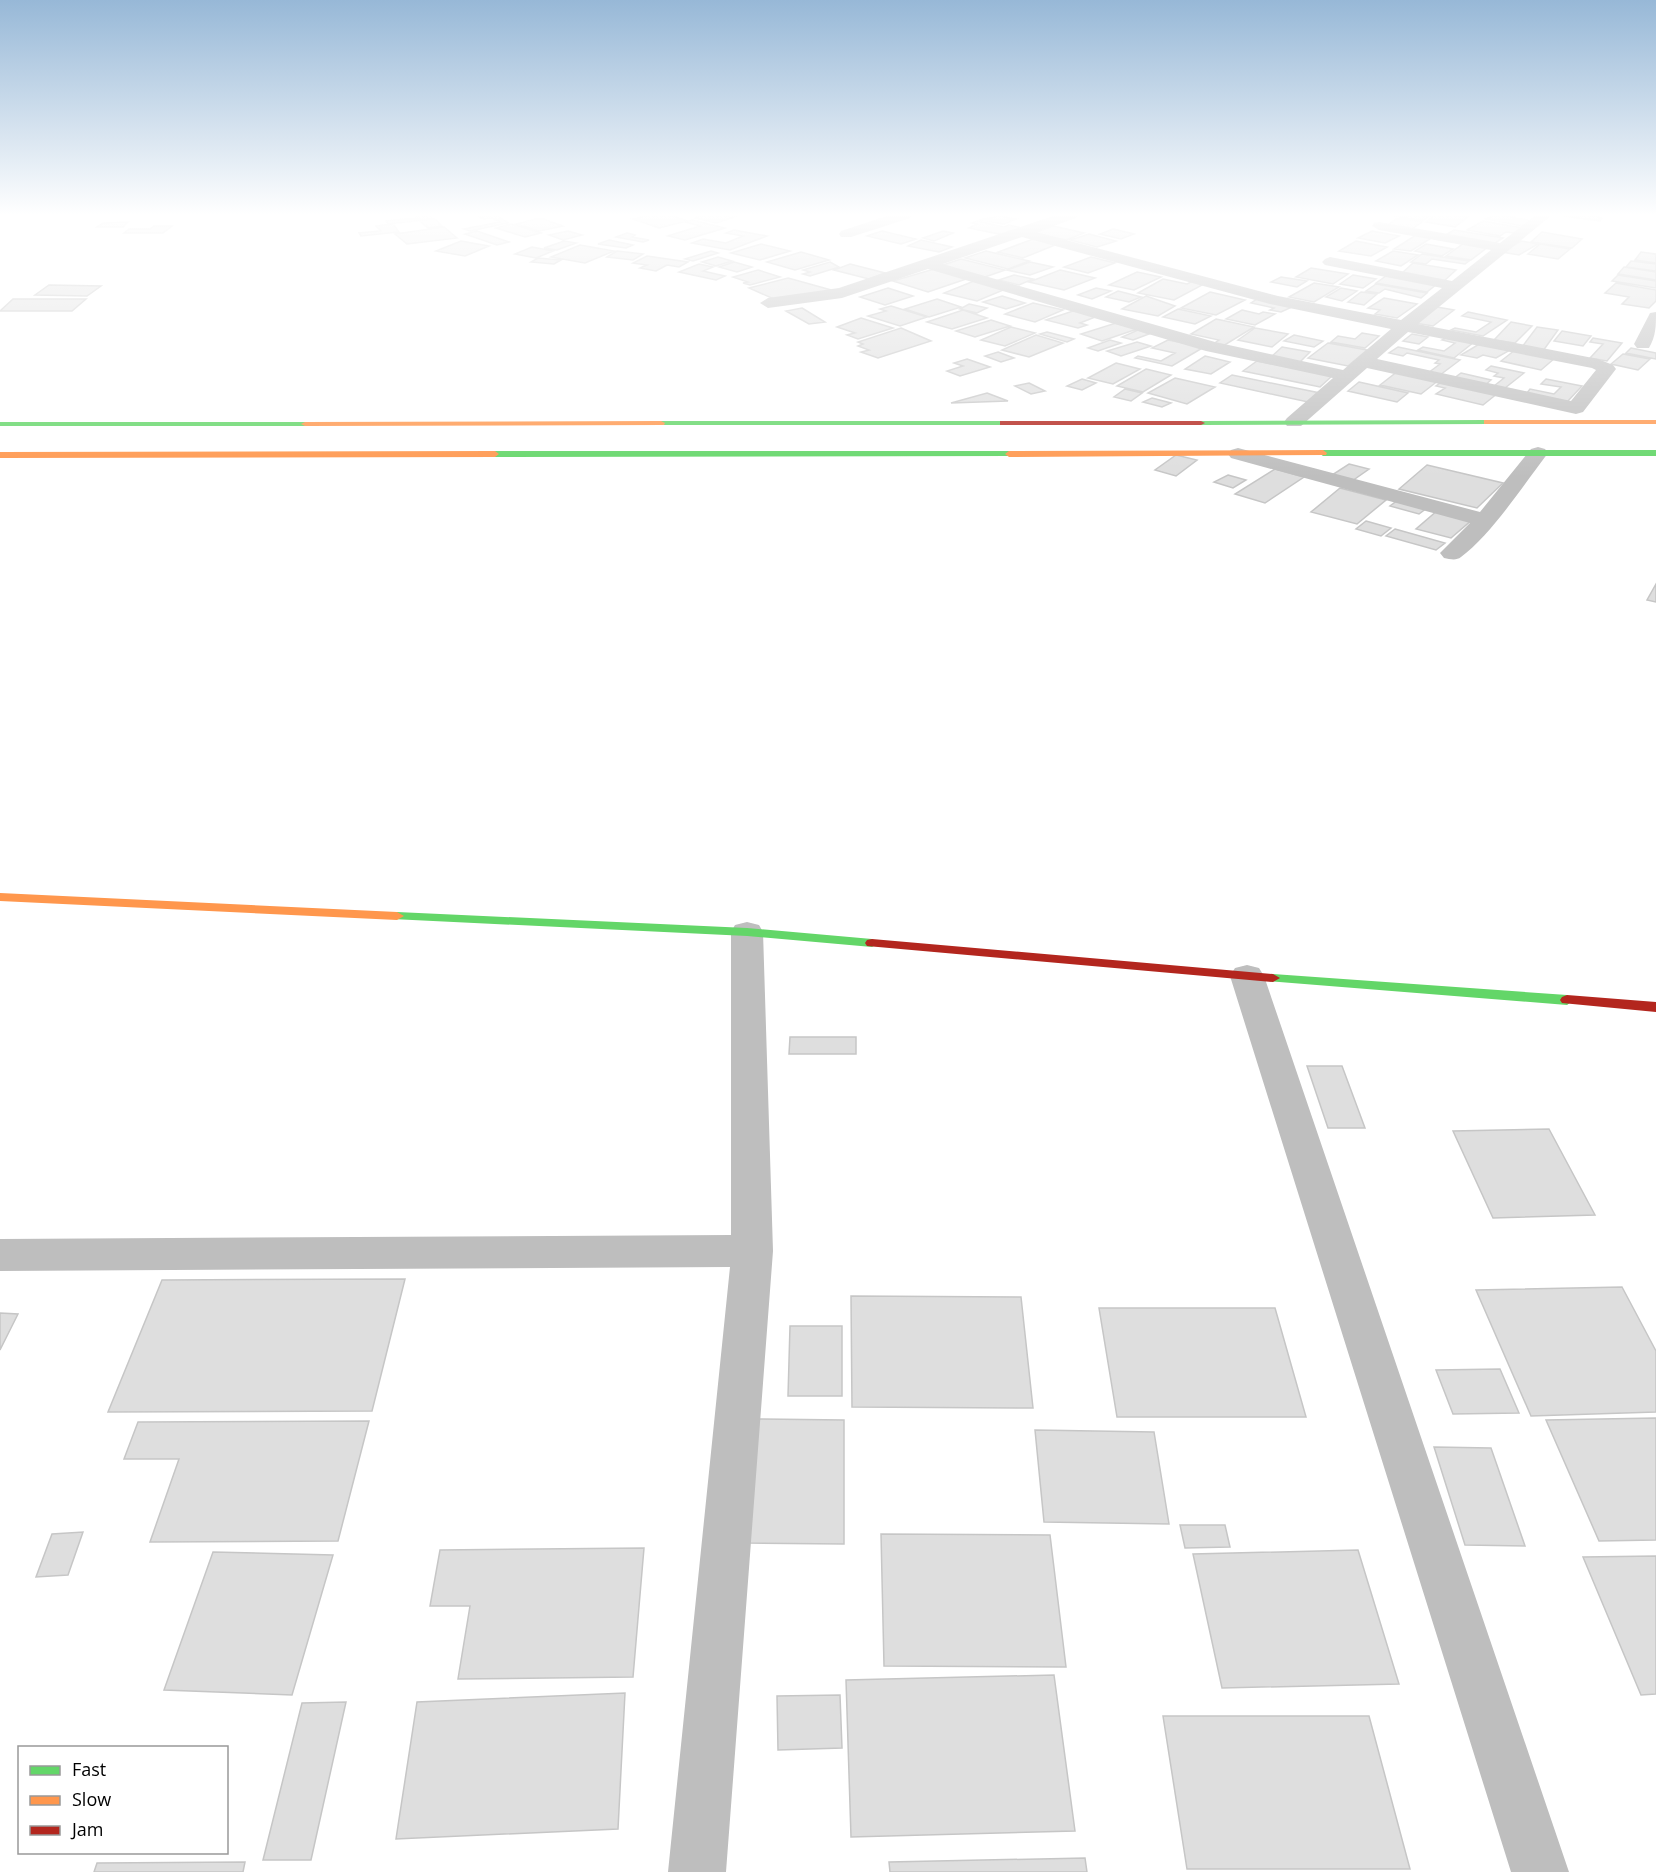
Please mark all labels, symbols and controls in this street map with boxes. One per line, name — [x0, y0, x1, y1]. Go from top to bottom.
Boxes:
legend — [18, 1746, 228, 1854]
text: Fast — [72, 1757, 106, 1781]
text: Slow — [72, 1787, 111, 1811]
text: Jam — [70, 1817, 104, 1841]

